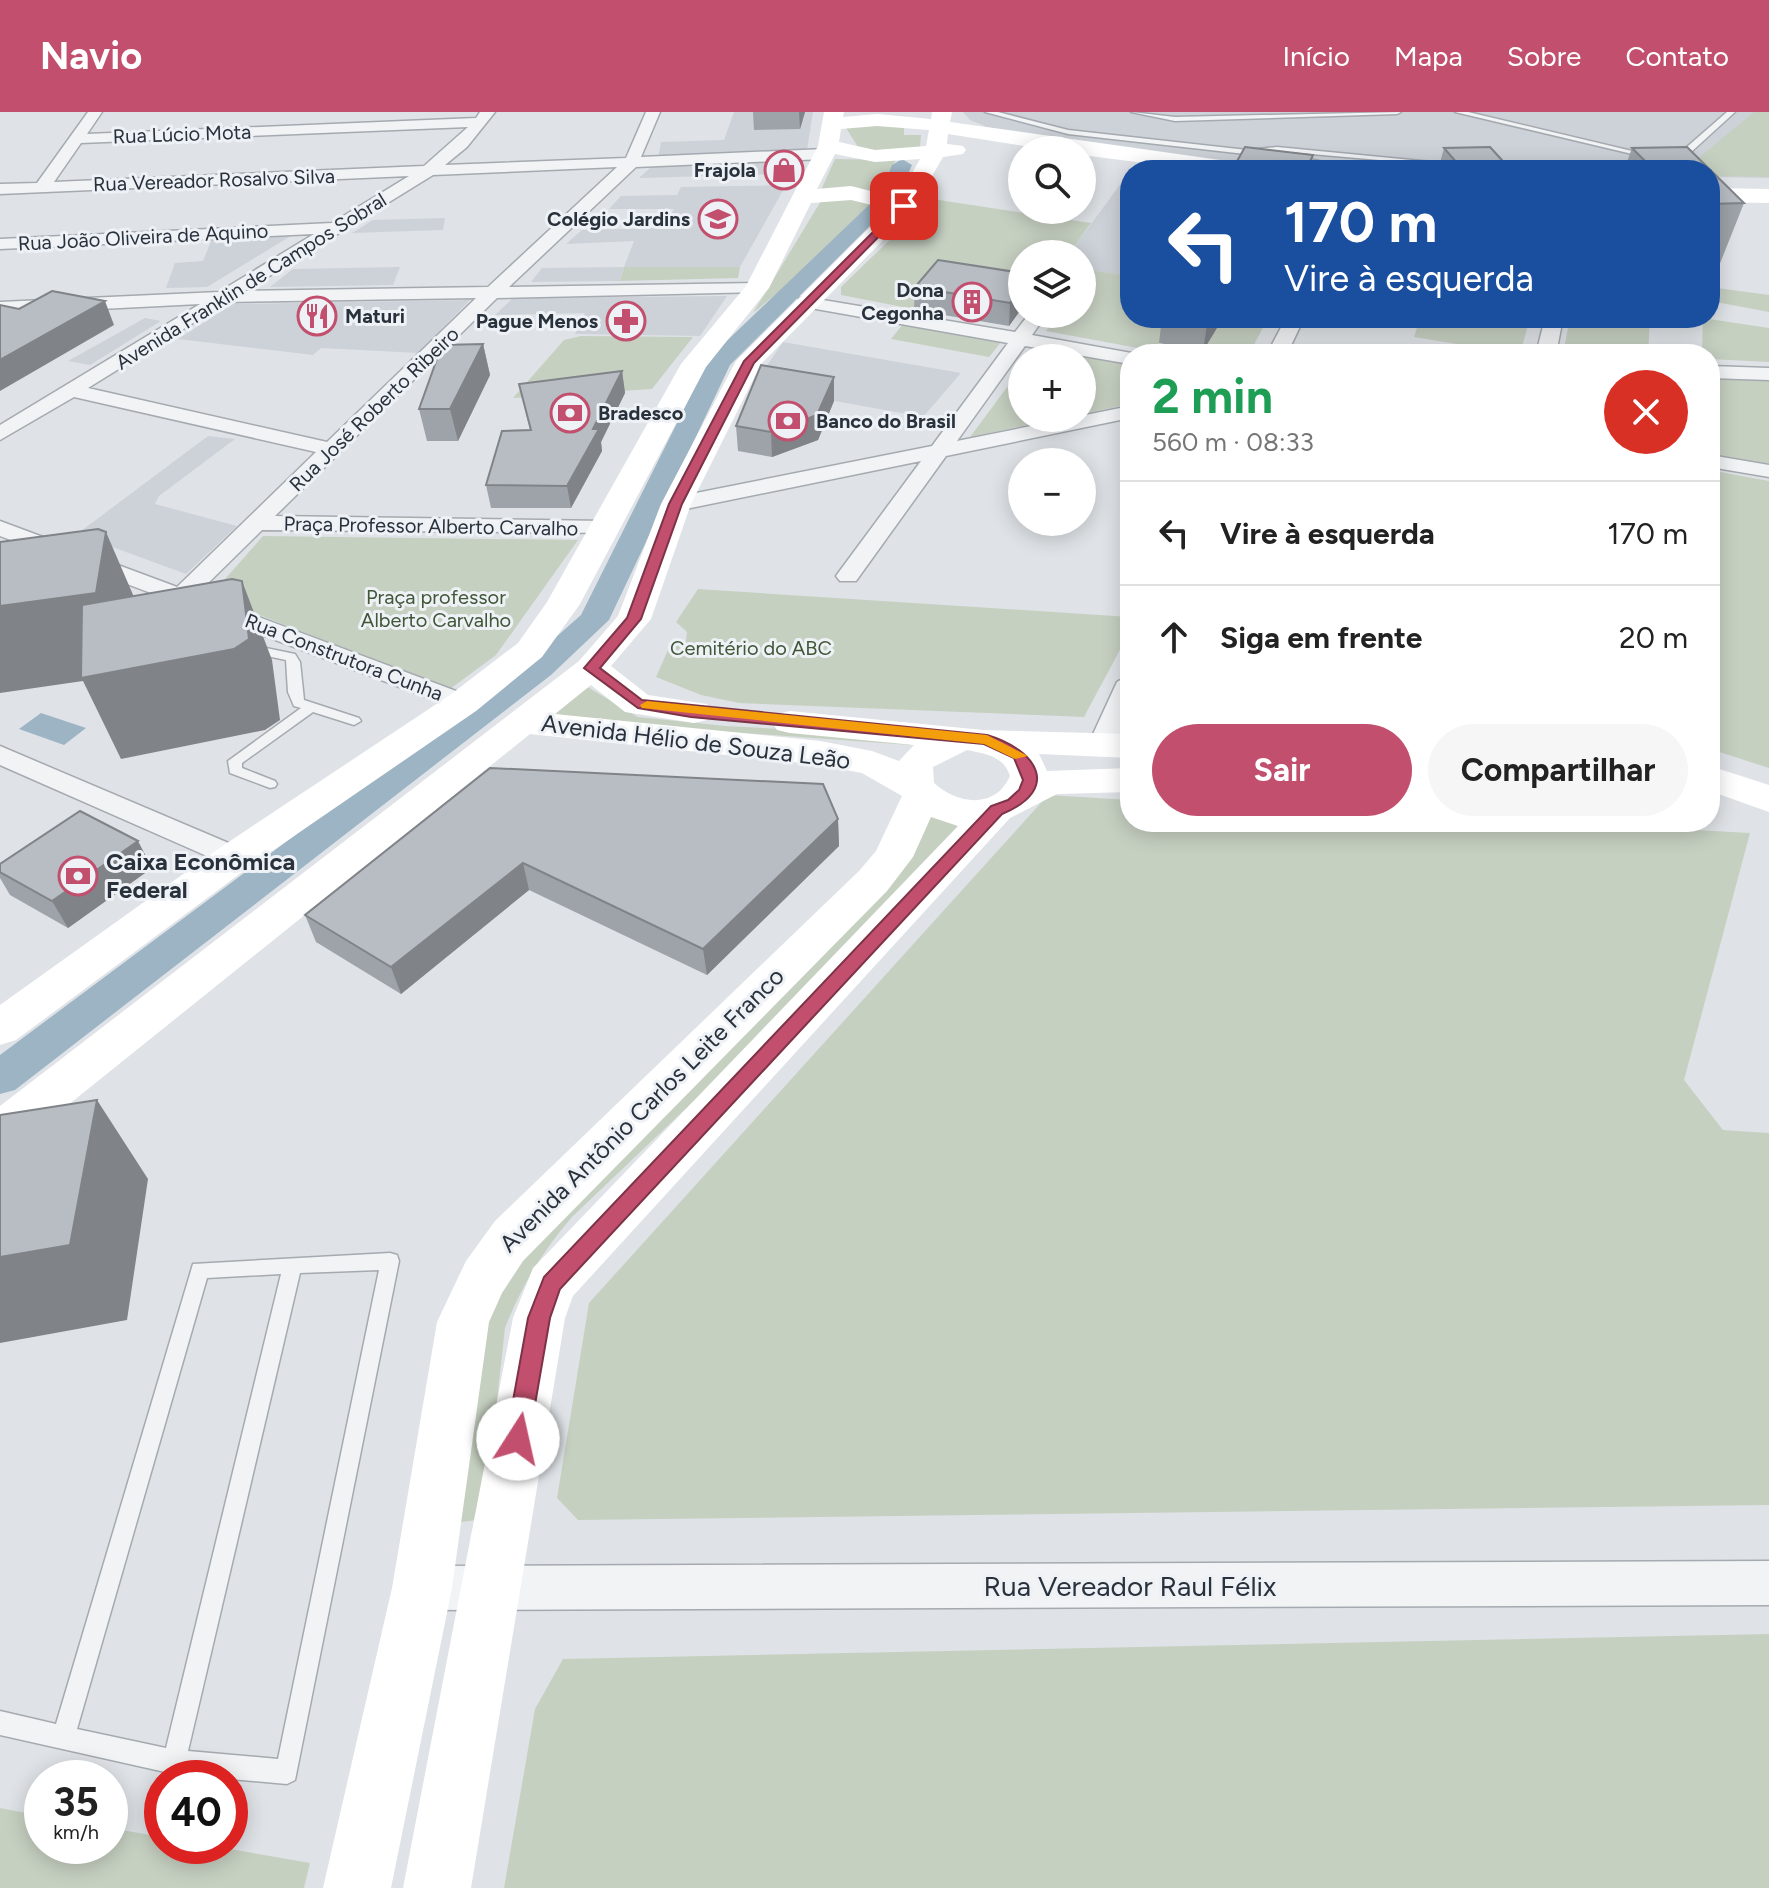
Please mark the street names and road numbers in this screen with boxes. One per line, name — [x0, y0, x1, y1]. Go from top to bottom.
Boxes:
street label: Rua Lúcio Mota — [112, 120, 252, 148]
street label: Rua Vereador Rosalvo Silva — [93, 164, 335, 196]
street label: Avenida Franklin de Campos Sobral — [111, 187, 391, 375]
street label: Rua João Oliveira de Aquino — [17, 218, 269, 256]
street label: Rua José Roberto Ribeiro — [284, 322, 464, 496]
street label: Praça Professor Alberto Carvalho — [283, 511, 579, 541]
street label: Rua Construtora Cunha — [242, 608, 446, 706]
street label: Avenida Hélio de Souza Leão — [540, 708, 852, 775]
street label: Avenida Antônio Carlos Leite Franco — [493, 961, 790, 1258]
street label: Rua Vereador Raul Félix — [984, 1569, 1277, 1603]

